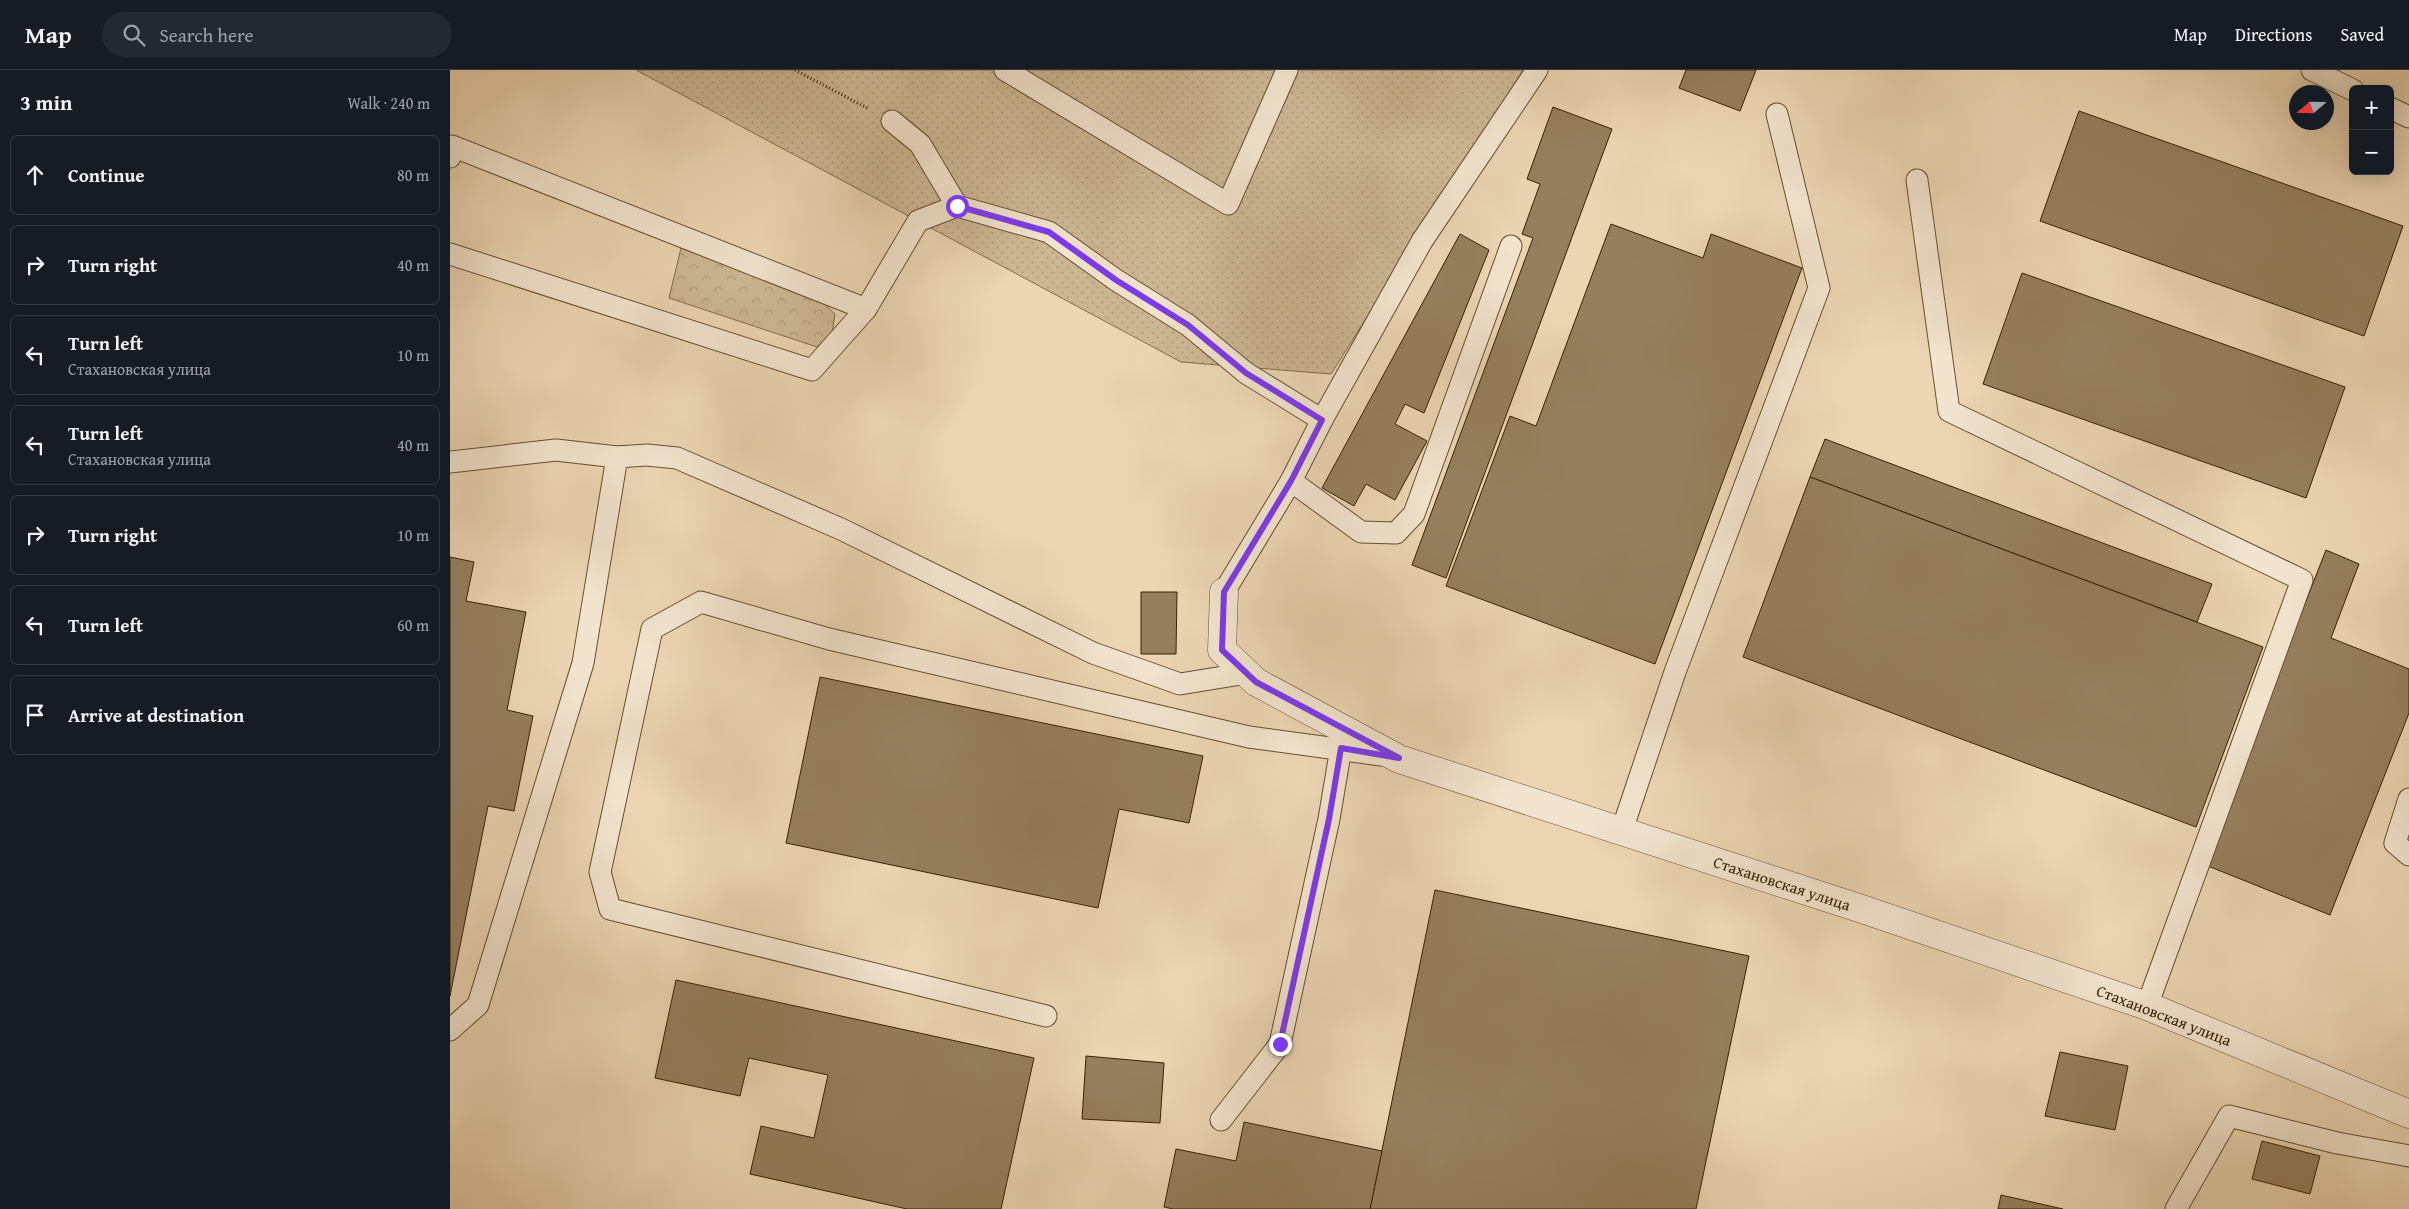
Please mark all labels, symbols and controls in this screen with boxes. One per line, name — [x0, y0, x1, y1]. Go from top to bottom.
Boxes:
search box — [102, 12, 452, 57]
text: Map — [25, 17, 72, 52]
icon: search — [120, 21, 148, 49]
text: Search here — [160, 21, 253, 49]
text: Map — [2174, 21, 2207, 48]
text: Directions — [2235, 21, 2312, 48]
text: Saved — [2340, 21, 2384, 48]
north arrow — [2289, 85, 2334, 130]
map controls — [2349, 85, 2394, 175]
button: + — [2349, 85, 2394, 130]
text: 3 min — [20, 87, 72, 118]
text: Walk · 240 m — [347, 91, 430, 115]
button: − — [2349, 130, 2394, 175]
icon: ahead — [21, 161, 49, 189]
text: Continue — [68, 161, 145, 189]
text: 80 m — [397, 163, 429, 187]
route start — [946, 195, 969, 218]
icon: right — [21, 251, 49, 279]
text: Turn right — [68, 251, 157, 279]
text: 40 m — [397, 253, 429, 277]
text: Turn left — [68, 329, 143, 357]
icon: left — [21, 341, 49, 369]
text: 10 m — [397, 343, 429, 367]
text: Стахановская улица — [68, 357, 211, 381]
text: Turn left — [68, 419, 143, 447]
icon: left — [21, 431, 49, 459]
text: 40 m — [397, 433, 429, 457]
text: Стахановская улица — [68, 447, 211, 471]
icon: right — [21, 521, 49, 549]
text: Turn right — [68, 521, 157, 549]
text: 10 m — [397, 523, 429, 547]
icon: left — [21, 611, 49, 639]
text: Turn left — [68, 611, 143, 639]
text: 60 m — [397, 613, 429, 637]
icon: arrive — [21, 701, 49, 729]
text: Arrive at destination — [68, 701, 244, 729]
street label: Стахановская улица — [1710, 849, 1854, 917]
street label: Стахановская улица — [2093, 978, 2235, 1052]
route end — [1269, 1033, 1292, 1056]

